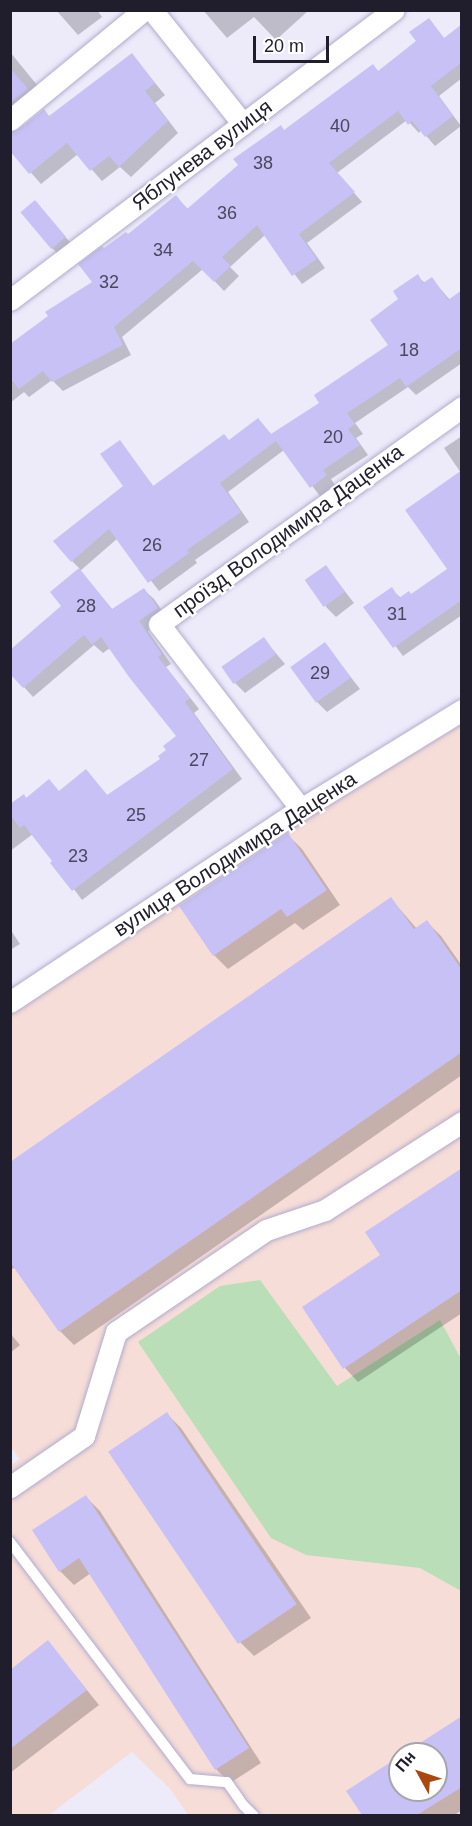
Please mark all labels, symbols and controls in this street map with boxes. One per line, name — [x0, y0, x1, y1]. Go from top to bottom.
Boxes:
scale bar — [256, 24, 332, 62]
text: 20 m — [264, 36, 304, 56]
street label: Яблунева вулиця — [127, 94, 277, 216]
house number: 40 — [330, 115, 350, 137]
house number: 38 — [253, 152, 273, 174]
house number: 36 — [217, 202, 237, 224]
house number: 34 — [153, 239, 173, 261]
house number: 32 — [99, 271, 119, 293]
house number: 18 — [399, 339, 419, 361]
house number: 20 — [323, 426, 343, 448]
street label: проїзд Володимира Даценка — [168, 439, 408, 623]
house number: 26 — [142, 534, 162, 556]
house number: 28 — [76, 595, 96, 617]
house number: 31 — [387, 603, 407, 625]
house number: 29 — [310, 662, 330, 684]
house number: 27 — [189, 749, 209, 771]
street label: вулиця Володимира Даценка — [109, 766, 361, 942]
house number: 25 — [126, 804, 146, 826]
house number: 23 — [68, 845, 88, 867]
north arrow — [388, 1742, 448, 1802]
text: Пн — [392, 1748, 419, 1775]

